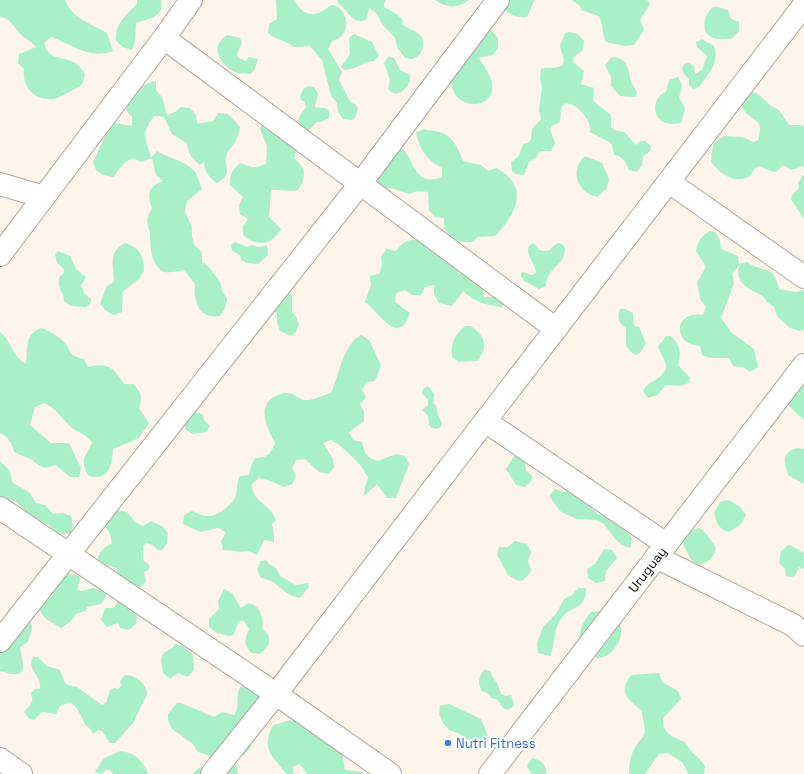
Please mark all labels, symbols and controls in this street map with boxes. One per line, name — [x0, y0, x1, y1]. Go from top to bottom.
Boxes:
street label: Uruguay — [624, 543, 670, 596]
place label: Nutri Fitness — [456, 735, 536, 752]
marker: Nutri Fitness — [443, 738, 453, 748]

